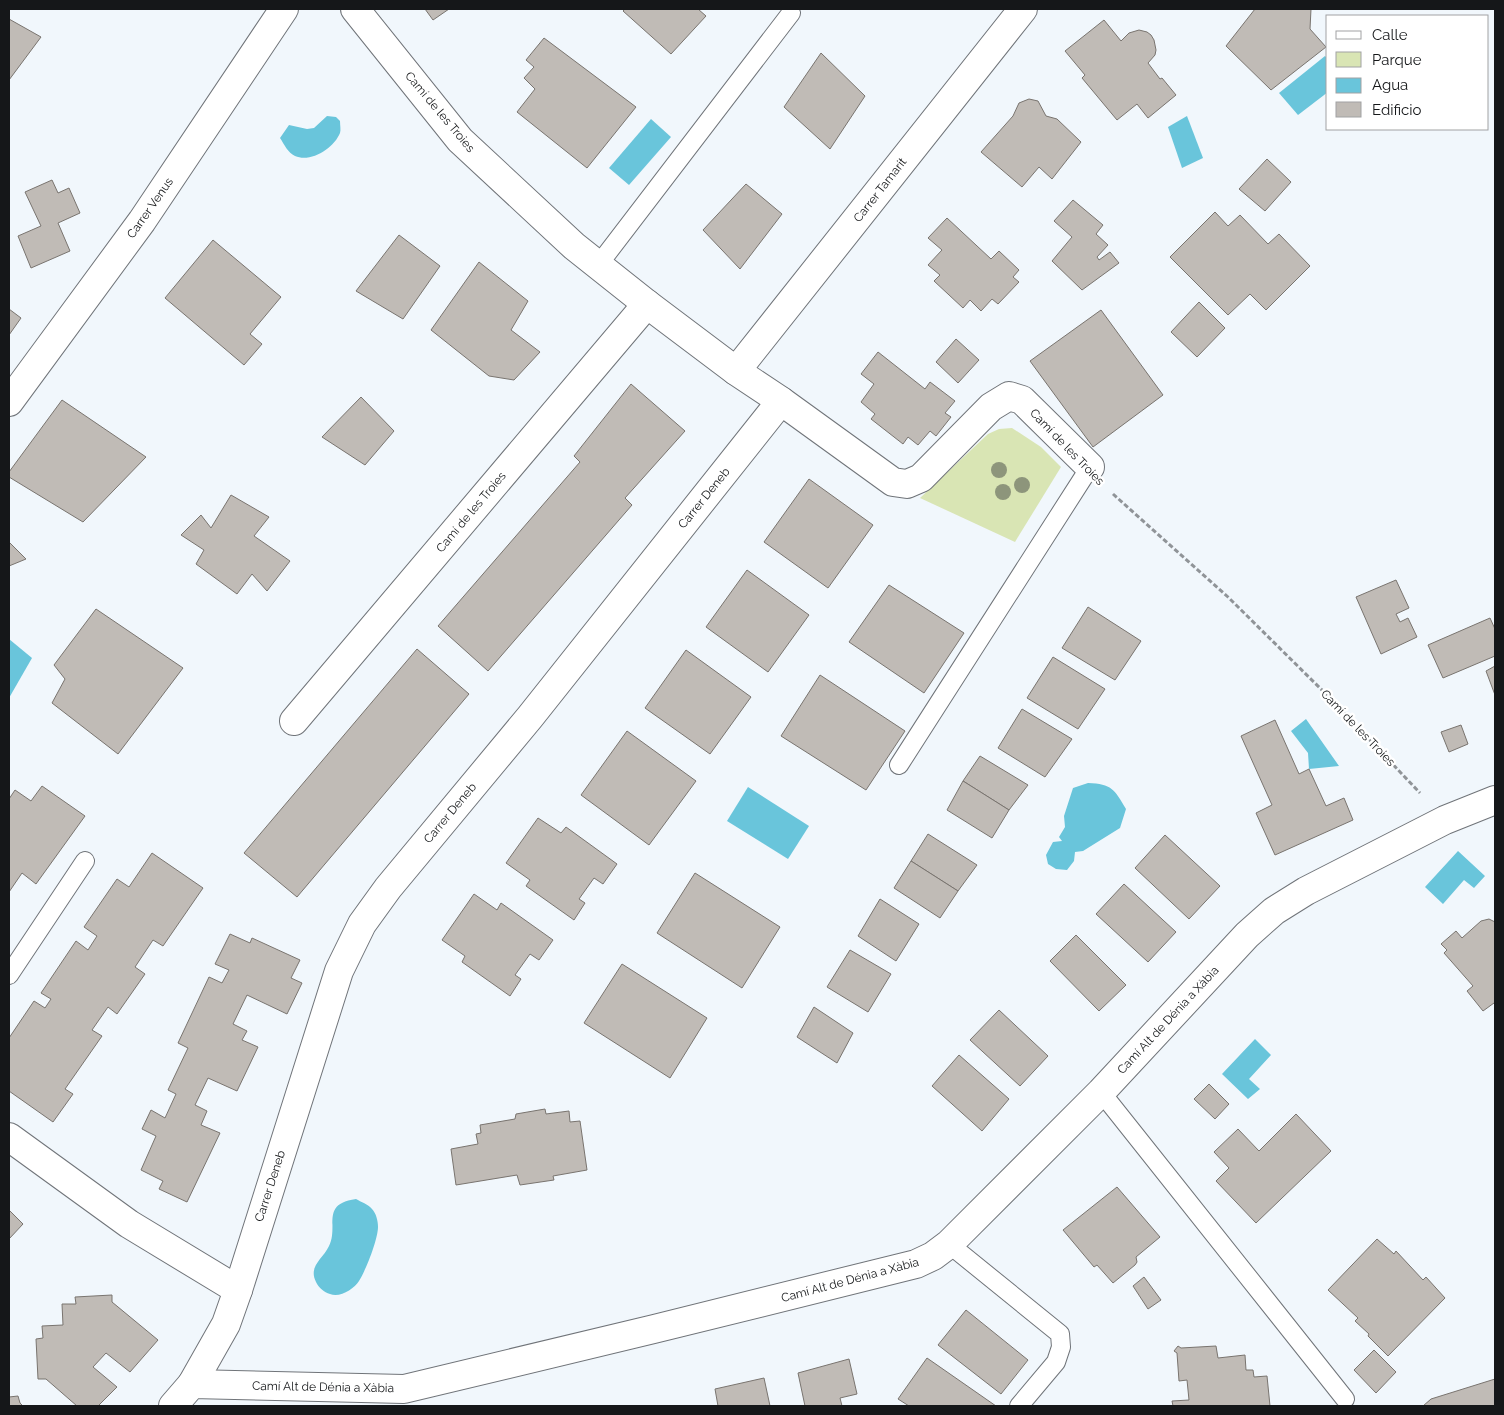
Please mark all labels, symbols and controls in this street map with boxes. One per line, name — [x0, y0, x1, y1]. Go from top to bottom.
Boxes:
legend — [1326, 15, 1489, 130]
text: Calle — [1372, 26, 1408, 44]
text: Parque — [1372, 51, 1422, 69]
street label: Camí de les Troies — [402, 69, 478, 155]
text: Agua — [1372, 76, 1408, 94]
text: Edificio — [1372, 101, 1422, 119]
street label: Carrer Tamarit — [851, 155, 909, 225]
street label: Carrer Venus — [124, 175, 176, 241]
street label: Camí de les Troies — [1027, 406, 1107, 488]
street label: Carrer Deneb — [675, 465, 733, 531]
street label: Camí de les Troies — [433, 469, 509, 555]
street label: Camí de les Troies — [1318, 687, 1398, 769]
street label: Carrer Deneb — [421, 780, 479, 846]
street label: Camí Alt de Dénia a Xàbia — [1114, 963, 1222, 1077]
street label: Carrer Deneb — [252, 1149, 288, 1223]
street label: Camí Alt de Dénia a Xàbia — [780, 1255, 920, 1305]
street label: Camí Alt de Dénia a Xàbia — [252, 1379, 394, 1395]

